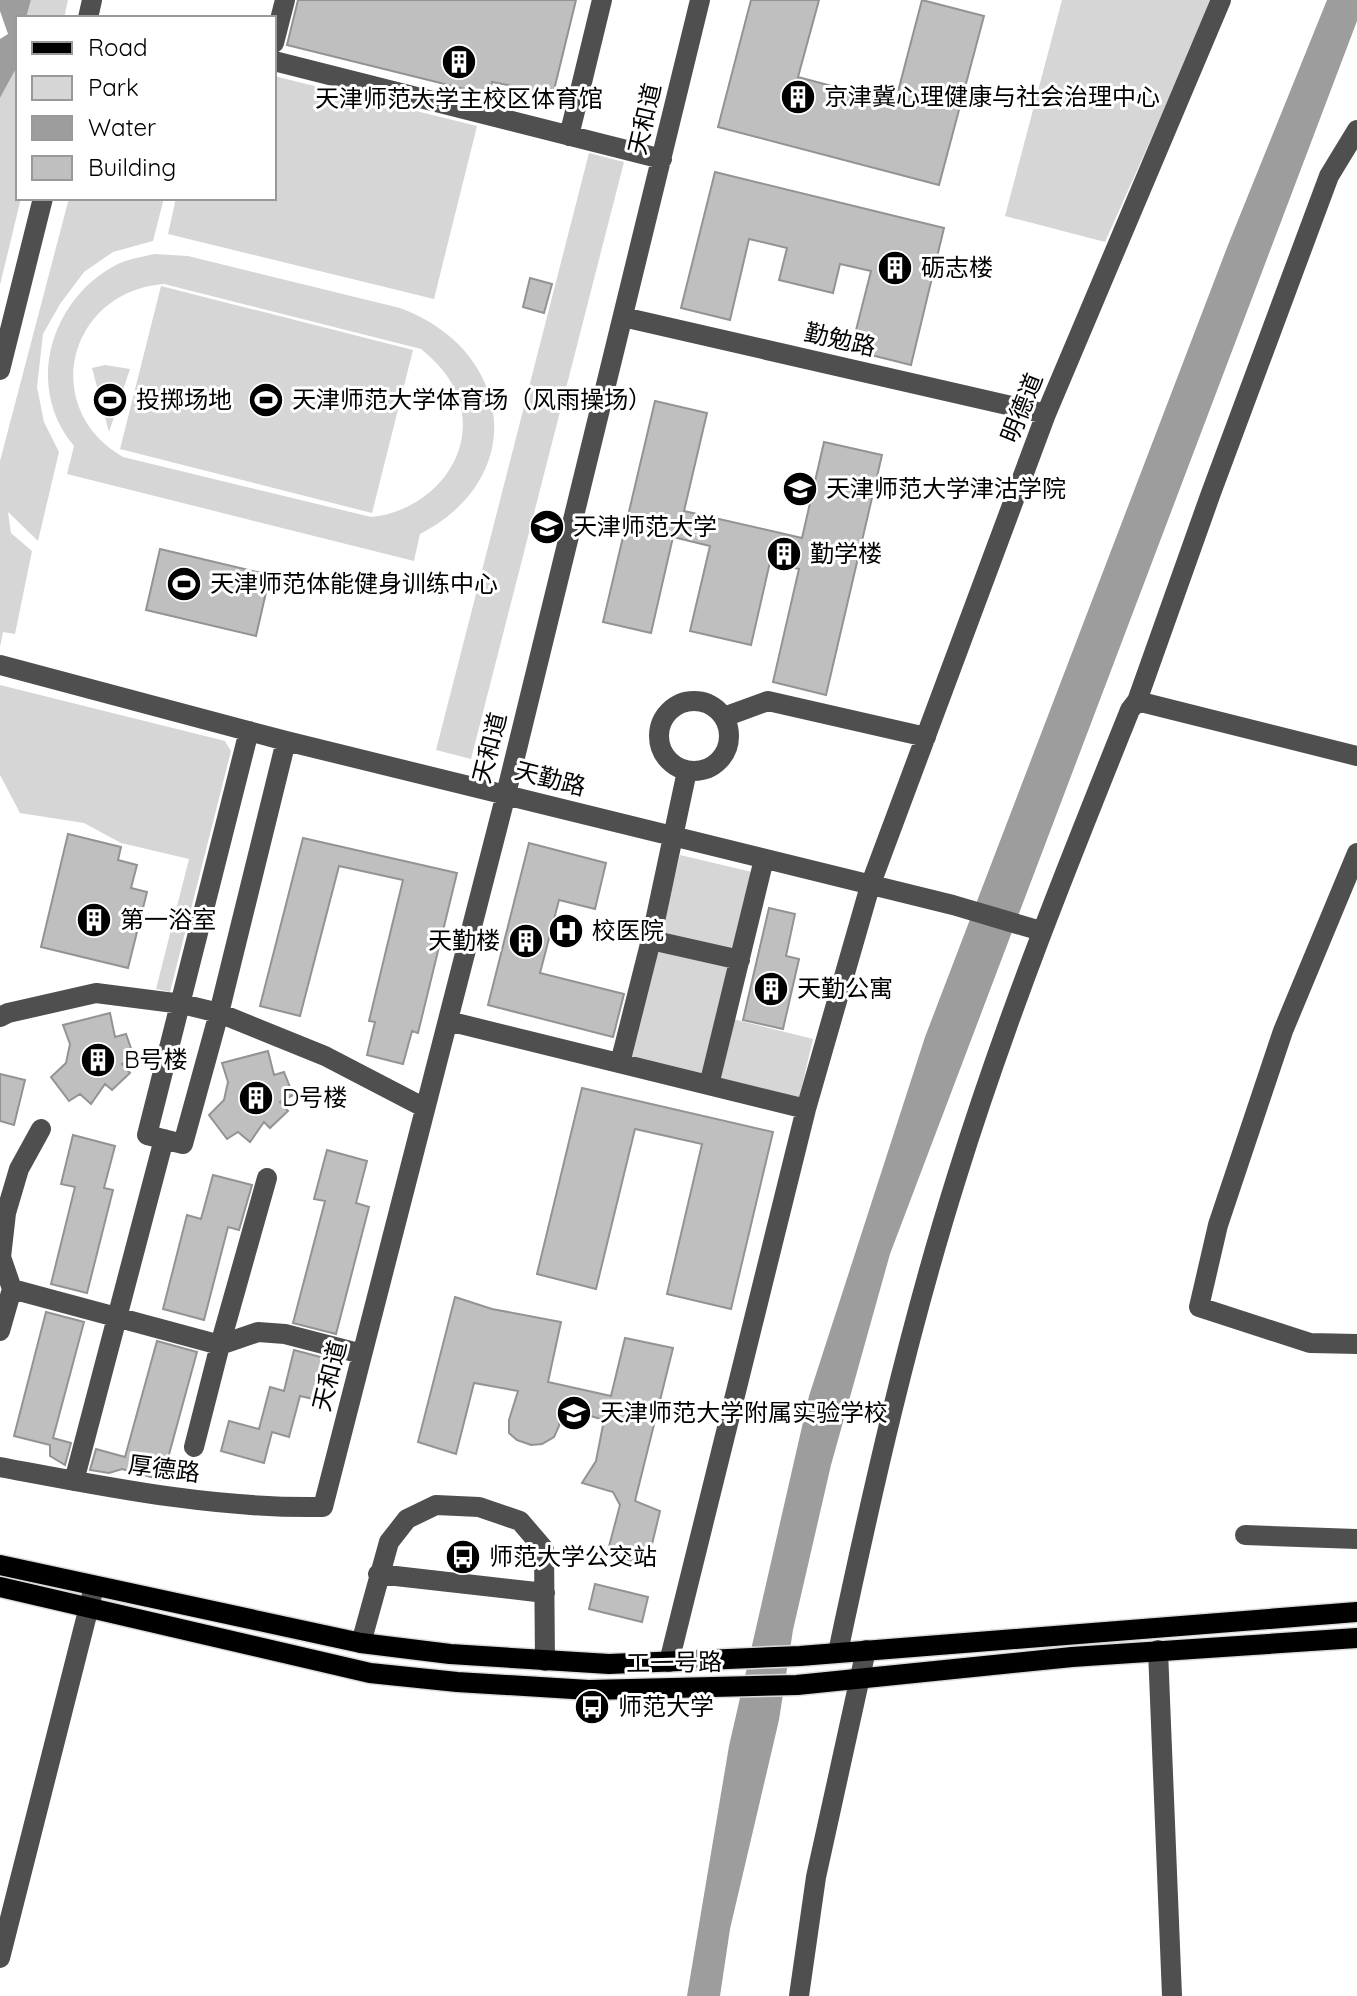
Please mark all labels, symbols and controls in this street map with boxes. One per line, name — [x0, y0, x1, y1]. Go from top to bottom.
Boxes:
legend — [16, 16, 276, 200]
text: Road — [88, 32, 148, 62]
building icon: 天津师范大学主校区体育馆 — [440, 43, 478, 81]
text: Park — [88, 72, 139, 102]
building icon: 京津冀心理健康与社会治理中心 — [779, 78, 817, 116]
street label: 天和道 — [621, 80, 667, 157]
place label: 京津冀心理健康与社会治理中心 — [824, 81, 1160, 111]
place label: 天津师范大学主校区体育馆 — [315, 83, 603, 113]
text: Water — [88, 112, 156, 142]
text: Building — [88, 152, 176, 182]
building icon: 砺志楼 — [876, 249, 914, 287]
place label: 砺志楼 — [921, 252, 993, 282]
street label: 勤勉路 — [802, 316, 879, 362]
street label: 明德道 — [994, 369, 1048, 447]
sports icon: 投掷场地 — [91, 381, 129, 419]
sports icon: 天津师范大学体育场（风雨操场） — [247, 381, 285, 419]
place label: 投掷场地 — [136, 384, 232, 414]
place label: 天津师范大学体育场（风雨操场） — [292, 384, 652, 414]
school or university icon: 天津师范大学津沽学院 — [781, 470, 819, 508]
place label: 天津师范大学津沽学院 — [826, 473, 1066, 503]
school or university icon: 天津师范大学 — [528, 508, 566, 546]
place label: 天津师范大学 — [573, 511, 717, 541]
building icon: 勤学楼 — [765, 535, 803, 573]
place label: 勤学楼 — [810, 538, 882, 568]
sports icon: 天津师范体能健身训练中心 — [165, 565, 203, 603]
place label: 天津师范体能健身训练中心 — [210, 568, 498, 598]
street label: 天和道 — [466, 709, 512, 786]
street label: 天勤路 — [512, 755, 589, 801]
building icon: 第一浴室 — [75, 901, 113, 939]
place label: 第一浴室 — [120, 904, 216, 934]
hospital icon: 校医院 — [547, 912, 585, 950]
place label: 校医院 — [592, 915, 664, 945]
building icon: 天勤楼 — [507, 922, 545, 960]
place label: 天勤楼 — [428, 925, 500, 955]
building icon: 天勤公寓 — [752, 970, 790, 1008]
place label: 天勤公寓 — [797, 973, 893, 1003]
building icon: B号楼 — [79, 1041, 117, 1079]
place label: B号楼 — [124, 1044, 188, 1074]
building icon: D号楼 — [237, 1079, 275, 1117]
place label: D号楼 — [282, 1082, 347, 1112]
street label: 天和道 — [306, 1337, 352, 1414]
school or university icon: 天津师范大学附属实验学校 — [555, 1394, 593, 1432]
place label: 天津师范大学附属实验学校 — [600, 1397, 888, 1427]
street label: 厚德路 — [127, 1449, 202, 1487]
bus stop icon: 师范大学公交站 — [444, 1538, 482, 1576]
place label: 师范大学公交站 — [489, 1541, 657, 1571]
street label: 工一号路 — [626, 1646, 722, 1678]
bus stop icon: 师范大学 — [573, 1688, 611, 1726]
place label: 师范大学 — [618, 1691, 714, 1721]

